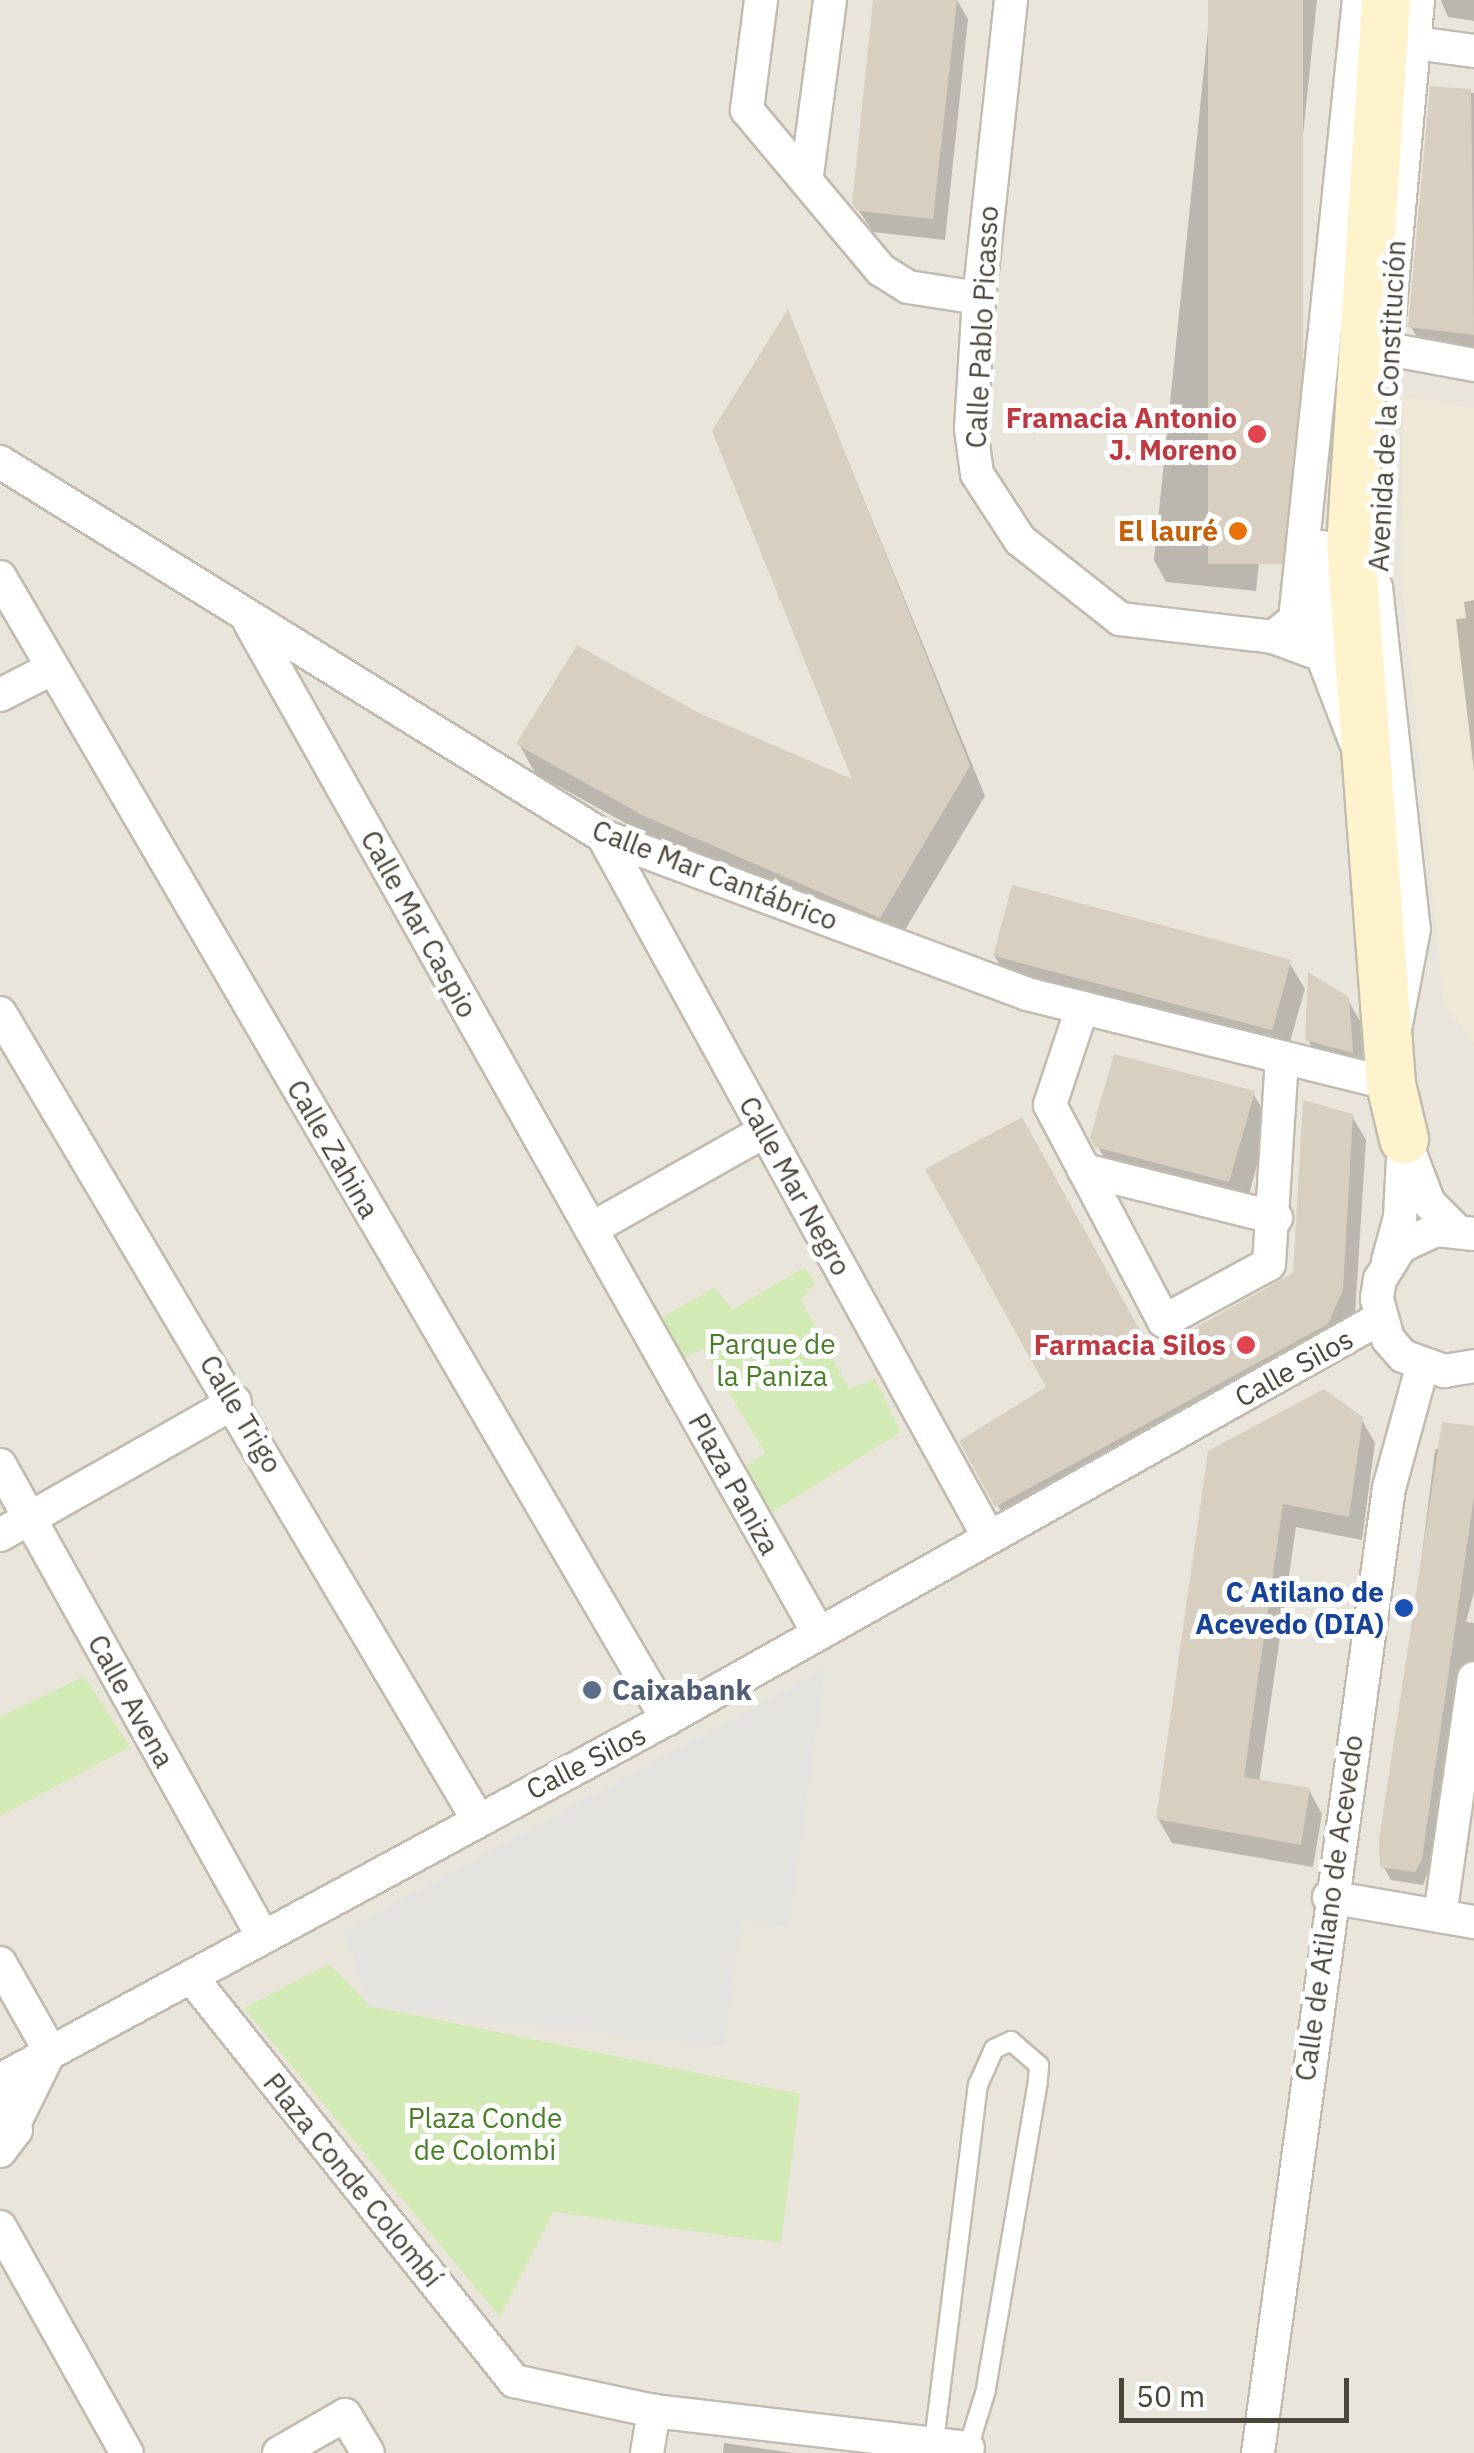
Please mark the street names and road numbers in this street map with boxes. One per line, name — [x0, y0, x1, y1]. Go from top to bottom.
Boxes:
street label: Calle Pablo Picasso — [959, 205, 1005, 449]
street label: Avenida de la Constitución — [1362, 239, 1412, 573]
street label: Calle Mar Cantábrico — [588, 813, 842, 937]
street label: Calle Mar Caspio — [354, 825, 484, 1023]
street label: Calle Zahina — [280, 1074, 386, 1224]
street label: Calle Mar Negro — [732, 1091, 858, 1281]
street label: Calle Silos — [1229, 1322, 1359, 1414]
street label: Calle Trigo — [193, 1349, 289, 1479]
street label: Plaza Paniza — [681, 1407, 787, 1561]
street label: Calle Avena — [81, 1629, 181, 1773]
street label: Calle Silos — [521, 1718, 651, 1806]
street label: Calle de Atilano de Acevedo — [1288, 1733, 1370, 2083]
street label: Plaza Conde Colombí — [256, 2066, 450, 2294]

